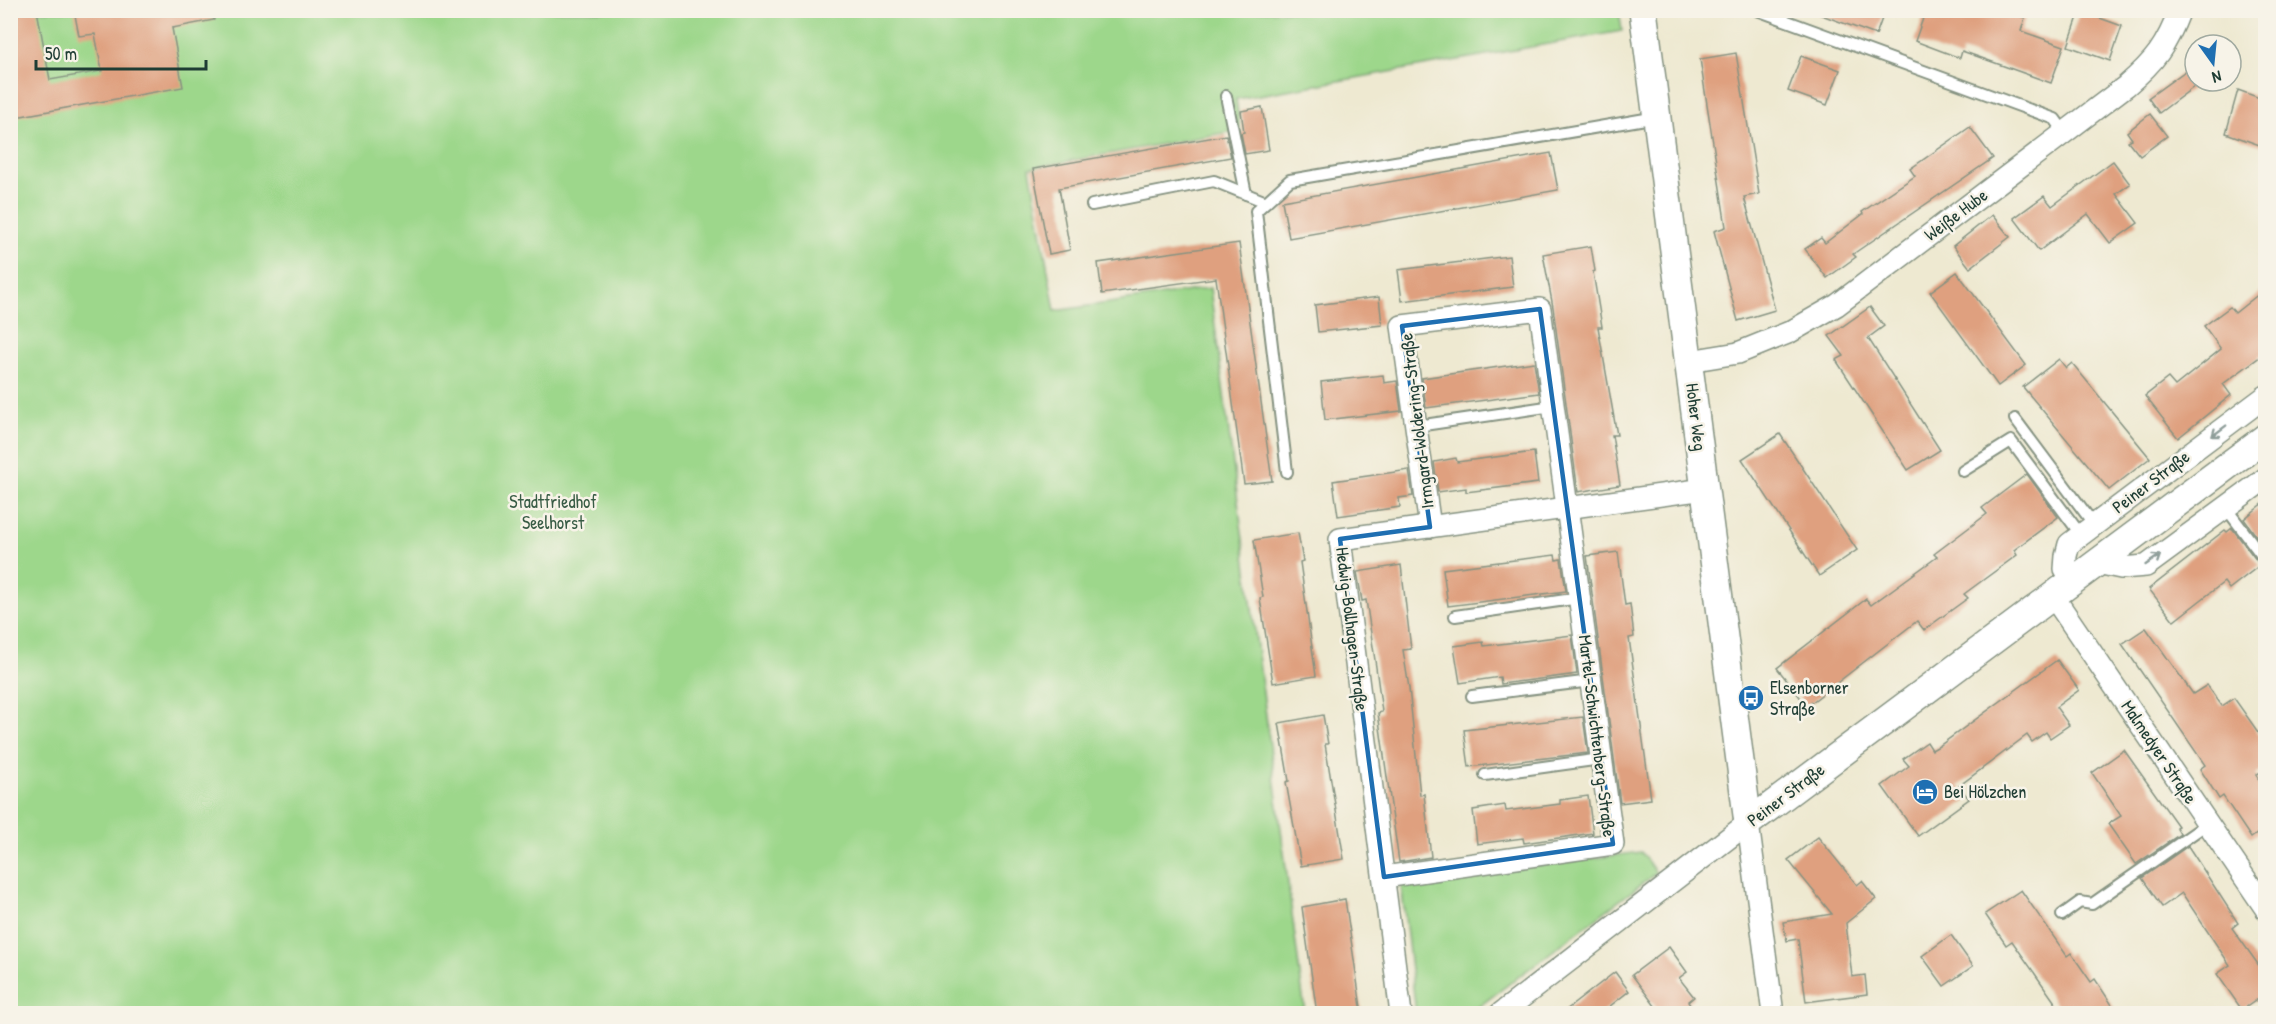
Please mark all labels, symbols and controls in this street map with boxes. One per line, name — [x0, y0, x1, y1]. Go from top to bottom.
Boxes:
scale bar — [36, 33, 206, 71]
north arrow — [2183, 33, 2243, 93]
text: 50 m — [45, 41, 77, 66]
text: N — [2209, 66, 2224, 89]
street label: Weiße Hube — [1919, 183, 1993, 247]
street label: Irmgard-Woldering-Straße — [1393, 332, 1440, 510]
street label: Hoher Weg — [1680, 382, 1713, 452]
one-way arrow — [2211, 424, 2227, 437]
street label: Peiner Straße — [2107, 444, 2195, 519]
park label: Stadtfriedhof Seelhorst — [509, 489, 597, 535]
street label: Hedwig-Bollhagen-Straße — [1330, 546, 1375, 712]
one-way arrow — [2145, 554, 2161, 566]
street label: Martel-Schwichtenberg-Straße — [1573, 634, 1622, 838]
place label: Elsenborner Straße — [1770, 675, 1849, 721]
bus stop icon: Elsenborner Straße — [1736, 683, 1766, 713]
street label: Malmedyer Straße — [2116, 695, 2203, 808]
street label: Peiner Straße — [1742, 757, 1830, 832]
hotel icon: Bei Hölzchen — [1910, 777, 1940, 807]
place label: Bei Hölzchen — [1944, 779, 2026, 804]

